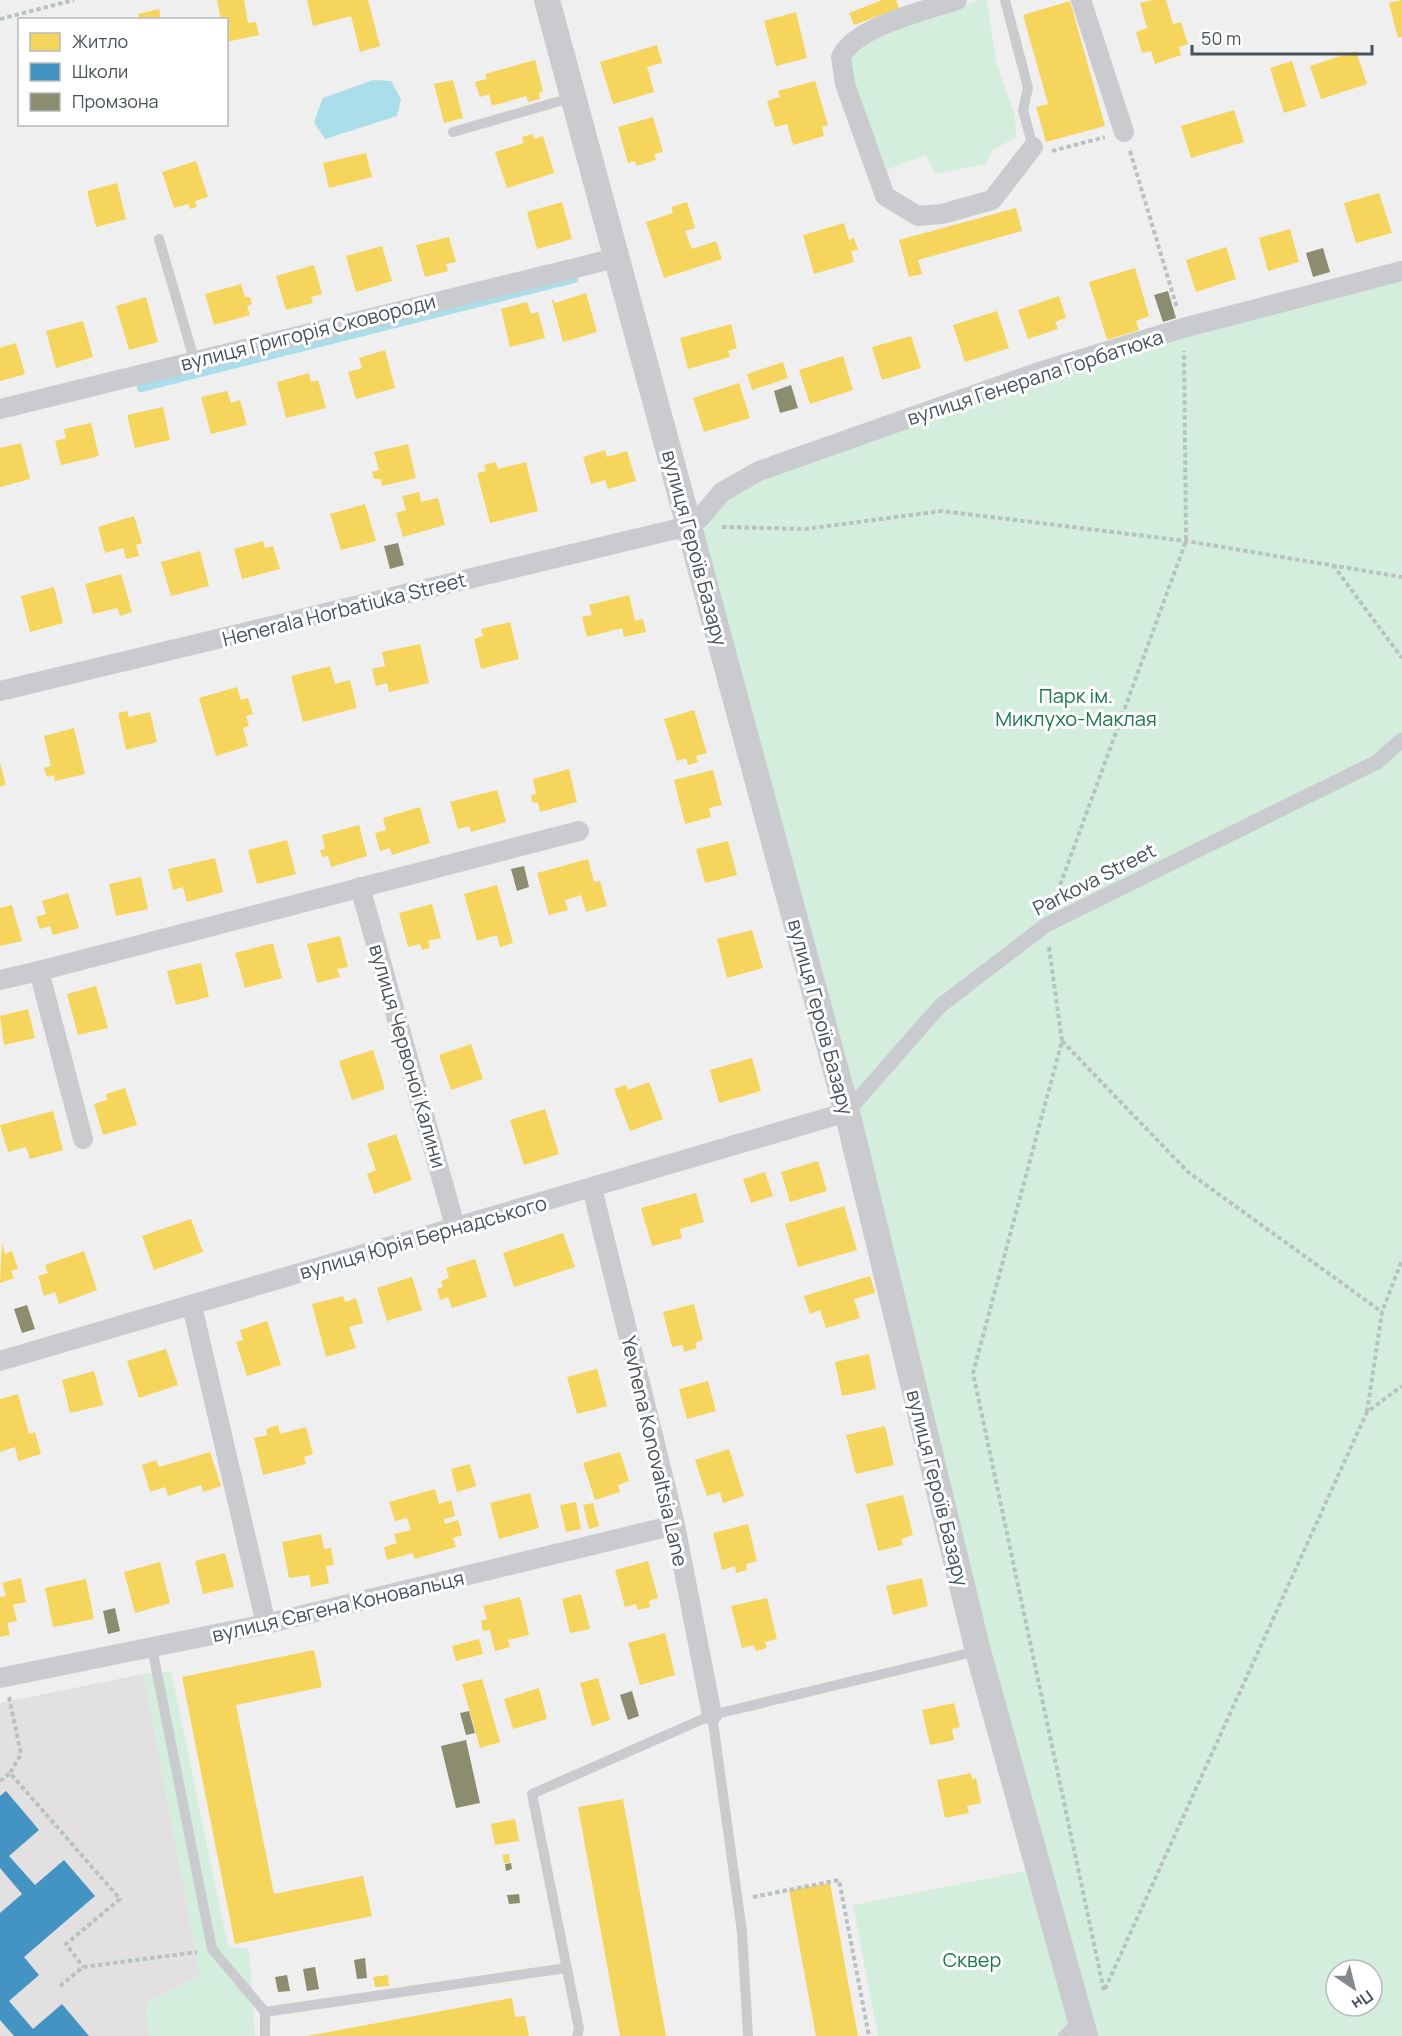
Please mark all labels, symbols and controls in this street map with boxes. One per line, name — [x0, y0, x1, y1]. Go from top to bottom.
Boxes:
legend — [18, 18, 228, 126]
scale bar — [1192, 18, 1372, 56]
text: 50 m — [1201, 26, 1241, 50]
text: Житло — [72, 29, 128, 53]
text: Школи — [72, 59, 128, 83]
text: Промзона — [72, 89, 159, 113]
street label: вулиця Григорія Сковороди — [178, 287, 438, 377]
street label: вулиця Генерала Горбатюка — [904, 323, 1166, 431]
street label: вулиця Героїв Базару — [656, 447, 734, 649]
street label: Henerala Horbatiuka Street — [219, 566, 469, 652]
park label: Парк ім. Миклухо-Маклая — [995, 682, 1157, 732]
street label: Parkova Street — [1028, 836, 1160, 922]
street label: вулиця Героїв Базару — [782, 916, 860, 1118]
street label: вулиця Червоної Калини — [363, 941, 453, 1171]
street label: вулиця Юрія Бернадського — [296, 1189, 550, 1285]
street label: Yevhena Konovaltsia Lane — [615, 1333, 695, 1569]
street label: вулиця Героїв Базару — [901, 1387, 976, 1589]
street label: вулиця Євгена Коновальця — [209, 1564, 467, 1648]
park label: Сквер — [943, 1946, 1001, 1973]
north arrow — [1324, 1958, 1384, 2018]
text: Пн — [1347, 1985, 1378, 2015]

